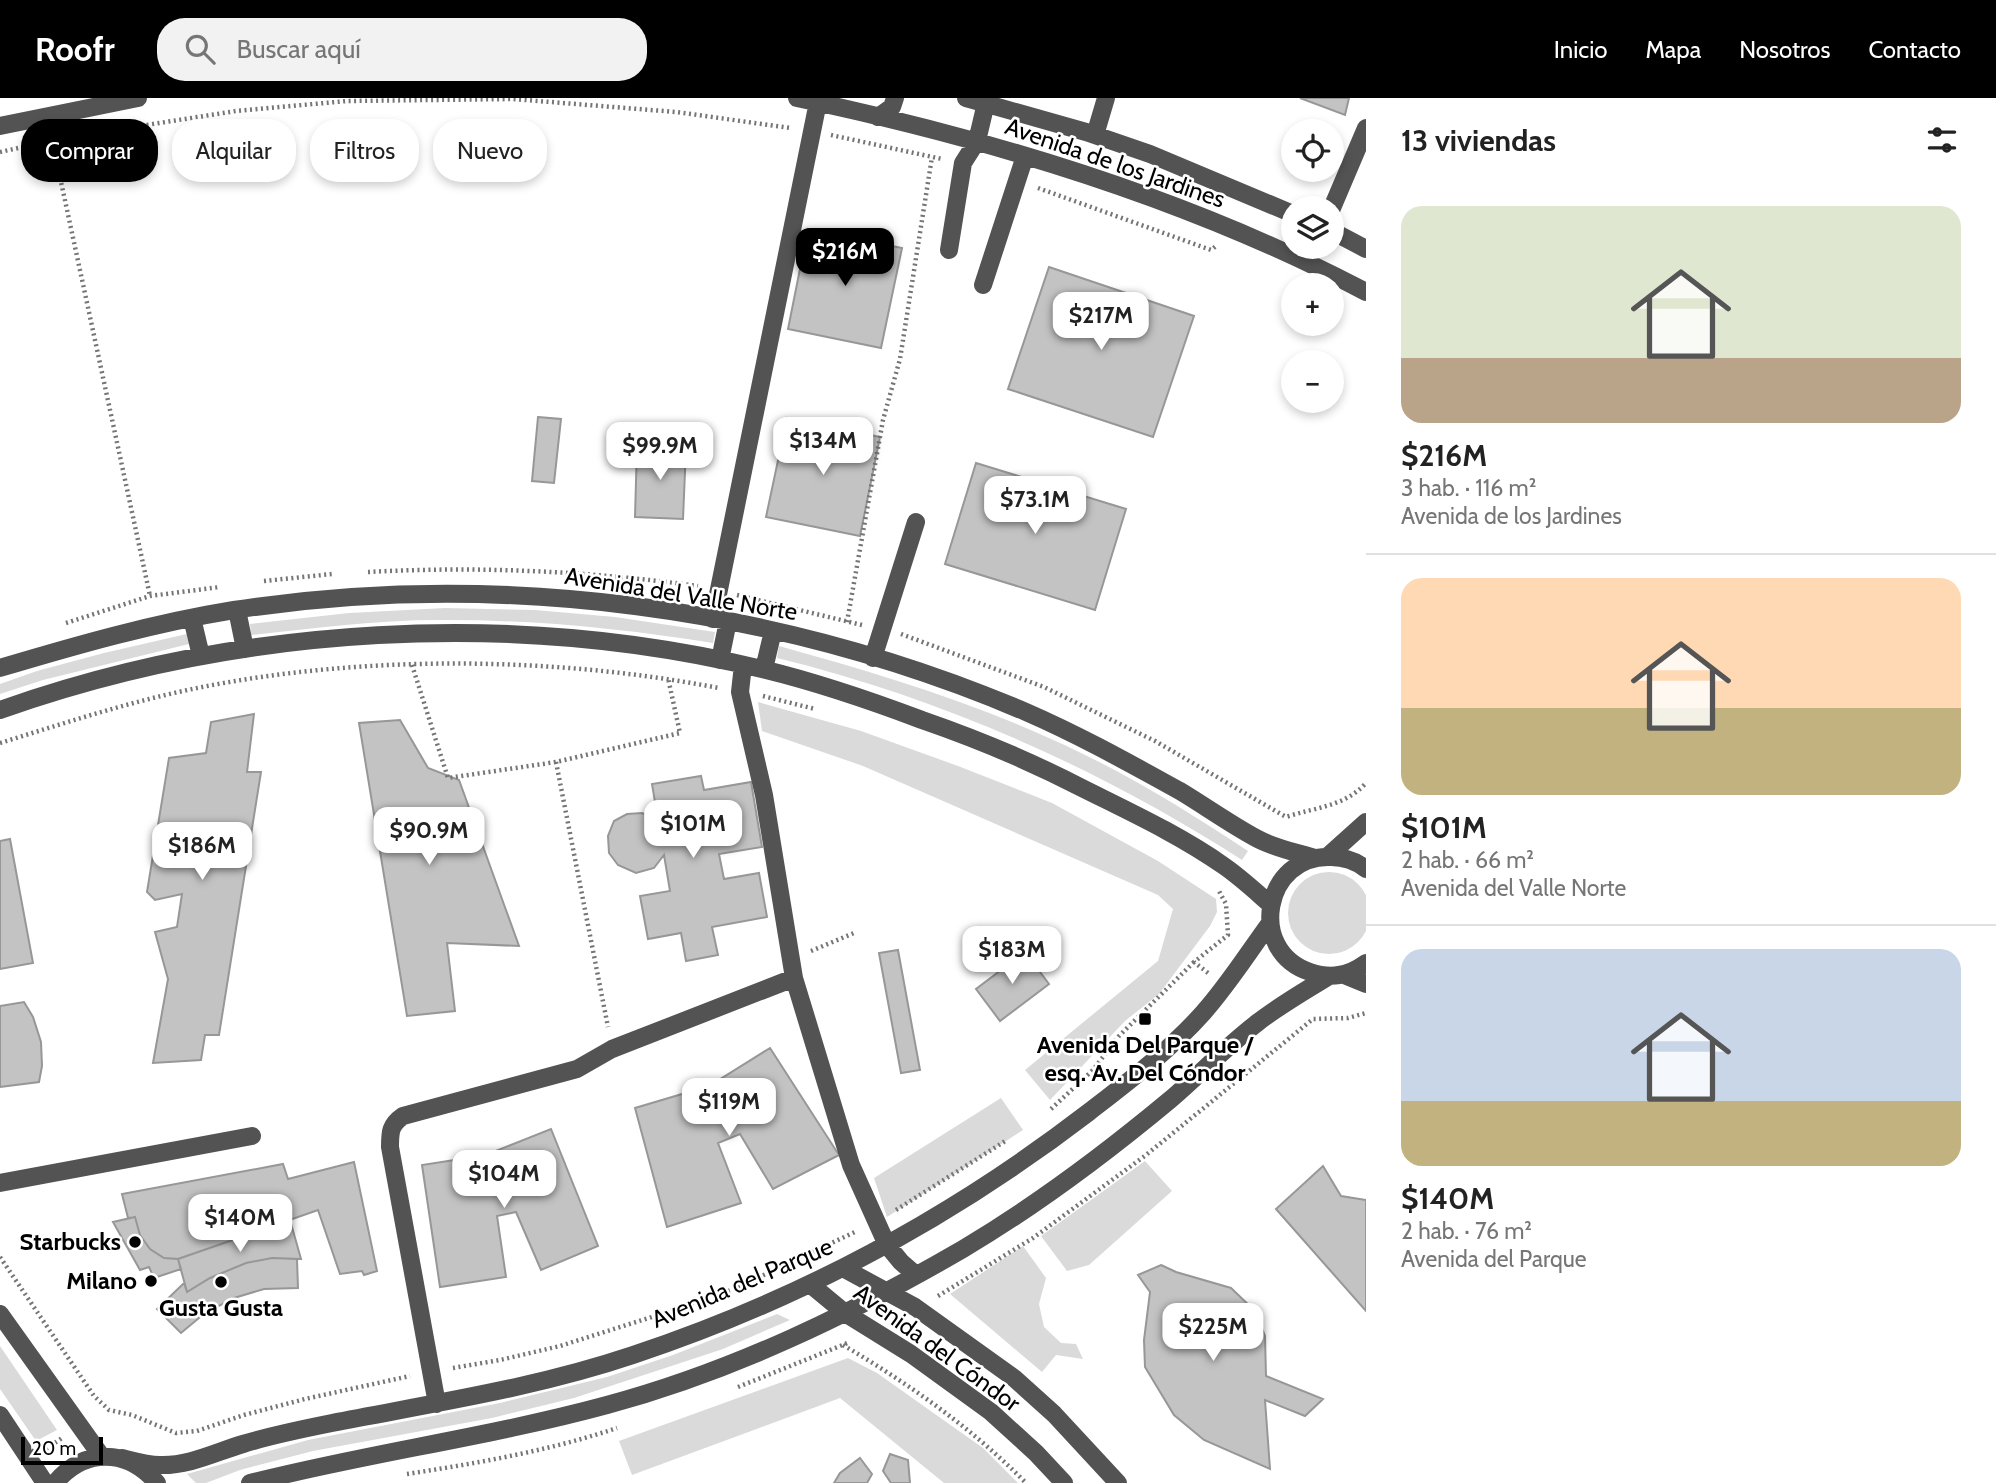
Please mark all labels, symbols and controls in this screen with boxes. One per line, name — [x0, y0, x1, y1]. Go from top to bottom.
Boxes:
search box — [157, 18, 647, 81]
text: Roofr — [35, 29, 115, 69]
icon: search — [181, 30, 219, 68]
text: Buscar aquí — [237, 33, 361, 65]
text: Inicio — [1554, 35, 1607, 64]
text: Mapa — [1645, 35, 1701, 64]
text: Nosotros — [1739, 35, 1830, 64]
text: Contacto — [1868, 35, 1961, 64]
street label: Avenida de los Jardines — [1002, 111, 1229, 214]
chip: Comprar — [21, 119, 158, 182]
chip: Alquilar — [172, 119, 296, 182]
chip: Filtros — [310, 119, 419, 182]
chip: Nuevo — [433, 119, 547, 182]
map controls — [1281, 119, 1344, 413]
button: locate — [1281, 119, 1344, 182]
icon: filters — [1923, 121, 1961, 159]
text: 13 viviendas — [1401, 122, 1556, 159]
button: layers — [1281, 196, 1344, 259]
pin: $216M — [796, 228, 894, 288]
text: $216M — [812, 237, 878, 265]
icon: home — [1618, 251, 1744, 377]
button: + — [1281, 273, 1344, 336]
pin: $217M — [1052, 292, 1150, 352]
text: $217M — [1069, 301, 1133, 329]
button: − — [1281, 350, 1344, 413]
pin: $134M — [774, 418, 872, 477]
pin: $99.9M — [603, 422, 717, 482]
text: $134M — [789, 426, 857, 454]
text: $99.9M — [622, 431, 698, 459]
text: $216M — [1401, 437, 1487, 474]
text: 3 hab. · 116 m² — [1401, 474, 1536, 502]
pin: $73.1M — [978, 476, 1092, 536]
text: $73.1M — [1000, 485, 1070, 513]
text: Avenida de los Jardines — [1401, 502, 1622, 530]
street label: Avenida del Valle Norte — [563, 561, 799, 626]
icon: home — [1618, 623, 1744, 749]
pin: $101M — [644, 800, 742, 860]
pin: $90.9M — [372, 808, 486, 867]
text: $101M — [660, 809, 726, 837]
text: $101M — [1401, 809, 1487, 846]
text: $90.9M — [390, 816, 468, 844]
pin: $186M — [153, 822, 251, 882]
text: $186M — [168, 831, 236, 859]
text: 2 hab. · 66 m² — [1401, 846, 1534, 874]
text: Avenida del Valle Norte — [1401, 874, 1626, 902]
pin: $183M — [963, 926, 1061, 986]
text: $183M — [978, 935, 1046, 963]
icon: home — [1618, 994, 1744, 1120]
marker: Avenida Del Parque / esq. Av. Del Cóndor — [1137, 1011, 1153, 1027]
place label: Avenida Del Parque / esq. Av. Del Cóndor — [1037, 1030, 1255, 1087]
pin: $119M — [680, 1079, 778, 1138]
text: $119M — [698, 1087, 760, 1115]
pin: $104M — [455, 1150, 553, 1210]
text: $104M — [468, 1159, 540, 1187]
text: $140M — [1401, 1180, 1494, 1217]
pin: $140M — [191, 1194, 289, 1254]
text: $140M — [204, 1203, 276, 1231]
text: 2 hab. · 76 m² — [1401, 1217, 1532, 1245]
place label: Starbucks — [20, 1227, 121, 1256]
street label: Avenida del Parque — [647, 1231, 837, 1334]
marker: Starbucks — [127, 1234, 143, 1250]
text: Avenida del Parque — [1401, 1245, 1587, 1273]
place label: Milano — [66, 1266, 137, 1295]
marker: Milano — [143, 1273, 159, 1289]
marker: Gusta Gusta — [213, 1274, 229, 1290]
street label: Avenida del Cóndor — [849, 1278, 1026, 1418]
place label: Gusta Gusta — [159, 1293, 283, 1322]
pin: $225M — [1164, 1304, 1262, 1363]
text: $225M — [1178, 1312, 1248, 1340]
scale bar — [21, 1434, 103, 1466]
text: 20 m — [32, 1437, 76, 1460]

